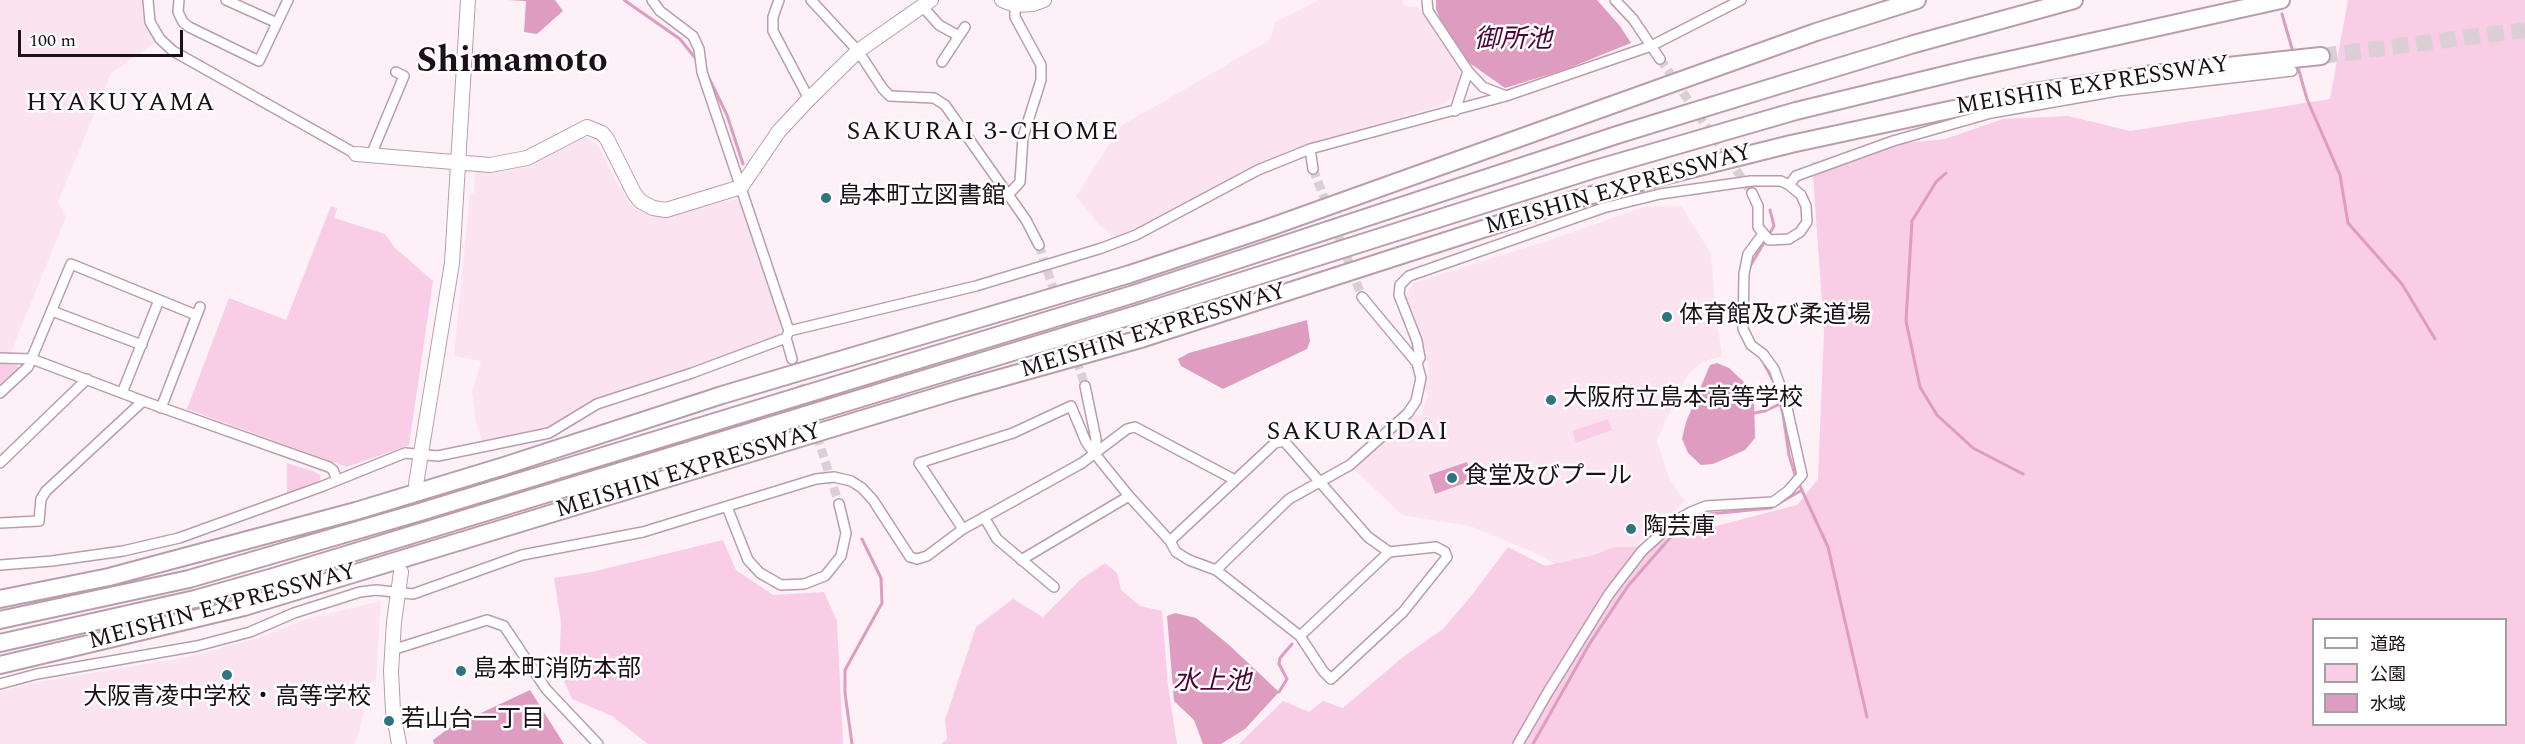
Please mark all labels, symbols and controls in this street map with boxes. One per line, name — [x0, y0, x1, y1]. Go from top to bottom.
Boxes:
scale bar — [21, 18, 186, 56]
water label: 御所池 — [1474, 26, 1552, 58]
text: 100 m — [29, 27, 76, 54]
district label: Shimamoto — [416, 42, 608, 86]
street label: MEISHIN EXPRESSWAY — [1954, 51, 2232, 123]
district label: HYAKUYAMA — [26, 89, 216, 121]
district label: SAKURAI 3-CHOME — [846, 118, 1120, 150]
street label: MEISHIN EXPRESSWAY — [1482, 139, 1756, 243]
place label: 島本町立図書館 — [838, 184, 1006, 212]
marker: 島本町立図書館 — [819, 191, 833, 205]
street label: MEISHIN EXPRESSWAY — [1018, 278, 1290, 386]
place label: 体育館及び柔道場 — [1679, 303, 1871, 331]
marker: 体育館及び柔道場 — [1660, 310, 1674, 324]
place label: 大阪府立島本高等学校 — [1563, 386, 1803, 414]
marker: 大阪府立島本高等学校 — [1544, 393, 1558, 407]
street label: MEISHIN EXPRESSWAY — [553, 418, 825, 526]
district label: SAKURAIDAI — [1267, 418, 1449, 450]
place label: 食堂及びプール — [1464, 464, 1632, 492]
marker: 食堂及びプール — [1445, 471, 1459, 485]
place label: 陶芸庫 — [1643, 515, 1715, 543]
marker: 陶芸庫 — [1624, 522, 1638, 536]
street label: MEISHIN EXPRESSWAY — [86, 558, 360, 658]
legend — [2312, 618, 2507, 726]
text: 道路 — [2370, 631, 2406, 658]
place label: 島本町消防本部 — [473, 657, 641, 685]
text: 公園 — [2370, 661, 2406, 688]
marker: 島本町消防本部 — [454, 664, 468, 678]
marker: 大阪青凌中学校・高等学校 — [220, 668, 234, 682]
water label: 水上池 — [1173, 668, 1251, 700]
place label: 大阪青凌中学校・高等学校 — [83, 685, 371, 713]
text: 水域 — [2370, 691, 2406, 718]
place label: 若山台一丁目 — [401, 707, 545, 735]
marker: 若山台一丁目 — [382, 714, 396, 728]

